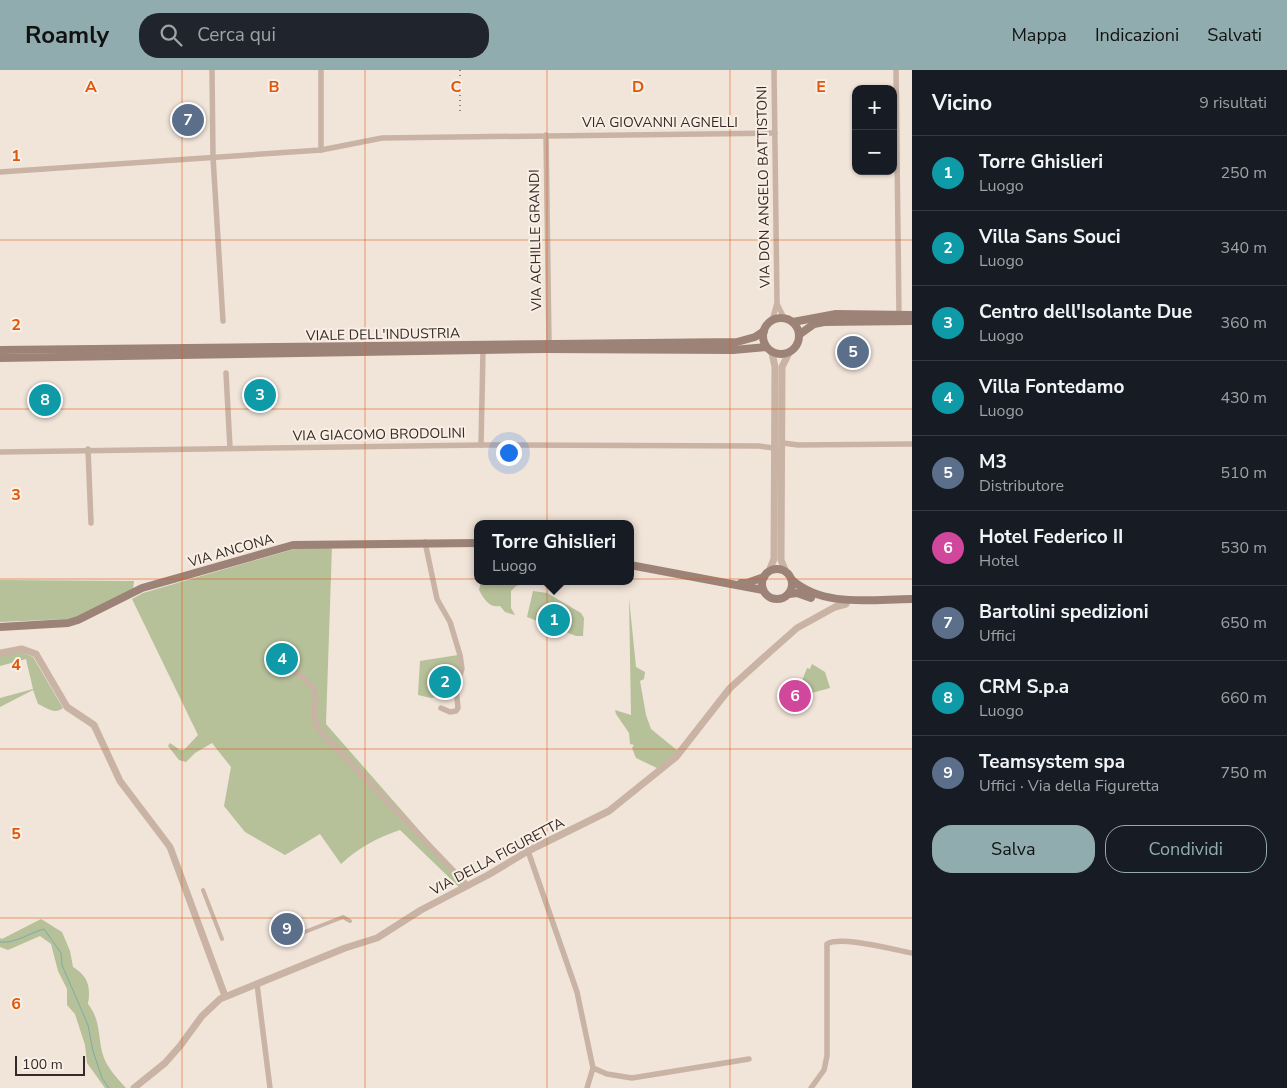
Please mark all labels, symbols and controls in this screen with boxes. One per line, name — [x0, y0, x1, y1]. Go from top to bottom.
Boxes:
search box — [139, 13, 489, 58]
text: Roamly — [25, 19, 109, 51]
icon: search — [157, 21, 185, 49]
text: Cerca qui — [197, 22, 276, 48]
text: Mappa — [1011, 23, 1067, 47]
text: Indicazioni — [1095, 23, 1179, 47]
text: Salvati — [1207, 23, 1262, 47]
text: A — [85, 76, 97, 98]
text: B — [268, 76, 280, 98]
text: C — [451, 76, 462, 98]
text: D — [632, 76, 644, 98]
text: E — [816, 76, 826, 98]
map controls — [852, 85, 897, 175]
button: + — [852, 85, 897, 130]
street label: VIA DON ANGELO BATTISTONI — [752, 86, 775, 289]
text: Vicino — [932, 89, 992, 117]
text: 9 risultati — [1199, 92, 1267, 114]
pin: 7 — [172, 101, 204, 139]
street label: VIA GIOVANNI AGNELLI — [581, 113, 738, 132]
button: − — [852, 130, 897, 175]
text: 1 — [11, 145, 21, 167]
text: Torre Ghislieri — [979, 149, 1103, 175]
text: 1 — [943, 162, 953, 184]
text: 250 m — [1220, 162, 1267, 184]
street label: VIA ACHILLE GRANDI — [525, 169, 546, 312]
text: Luogo — [979, 175, 1024, 197]
text: Villa Sans Souci — [979, 224, 1121, 250]
text: 2 — [943, 237, 953, 259]
text: 340 m — [1220, 237, 1267, 259]
text: Luogo — [979, 250, 1024, 272]
text: Centro dell'Isolante Due — [979, 299, 1192, 325]
text: 3 — [943, 312, 953, 334]
text: 360 m — [1220, 312, 1267, 334]
text: 2 — [11, 314, 21, 336]
street label: VIALE DELL'INDUSTRIA — [305, 324, 460, 345]
text: Luogo — [979, 325, 1024, 347]
pin: 5 — [837, 333, 869, 371]
text: Villa Fontedamo — [979, 374, 1124, 400]
pin: 3 — [244, 376, 276, 414]
pin: 8 — [29, 381, 61, 419]
text: 4 — [943, 387, 953, 409]
text: 430 m — [1220, 387, 1267, 409]
text: Luogo — [979, 400, 1024, 422]
street label: VIA GIACOMO BRODOLINI — [291, 423, 466, 446]
your location — [496, 440, 522, 466]
text: M3 — [979, 449, 1007, 475]
text: 5 — [943, 462, 953, 484]
text: 510 m — [1220, 462, 1267, 484]
text: Distributore — [979, 475, 1064, 497]
text: 3 — [11, 484, 21, 506]
popup — [474, 520, 634, 585]
text: Hotel Federico II — [979, 524, 1123, 550]
street label: VIA ANCONA — [185, 529, 276, 572]
text: Torre Ghislieri — [492, 529, 616, 555]
text: 6 — [943, 537, 953, 559]
text: 530 m — [1220, 537, 1267, 559]
text: Hotel — [979, 550, 1019, 572]
text: Luogo — [492, 555, 537, 577]
text: Bartolini spedizioni — [979, 599, 1149, 625]
pin: 1 — [538, 601, 570, 639]
text: 7 — [943, 612, 953, 634]
text: 650 m — [1220, 612, 1267, 634]
text: Uffici — [979, 625, 1016, 647]
pin: 4 — [266, 640, 298, 678]
text: 4 — [11, 654, 21, 676]
pin: 2 — [429, 663, 461, 701]
text: CRM S.p.a — [979, 674, 1069, 700]
pin: 6 — [779, 677, 811, 715]
text: 8 — [943, 687, 953, 709]
text: 660 m — [1220, 687, 1267, 709]
text: Luogo — [979, 700, 1024, 722]
text: Teamsystem spa — [979, 749, 1125, 775]
text: 9 — [943, 762, 953, 784]
text: 750 m — [1220, 762, 1267, 784]
text: Uffici · Via della Figuretta — [979, 775, 1159, 797]
street label: VIA DELLA FIGURETTA — [426, 813, 568, 900]
text: 5 — [11, 823, 21, 845]
button: Salva — [932, 825, 1095, 873]
button: Condividi — [1105, 825, 1267, 873]
pin: 9 — [271, 910, 303, 948]
text: 6 — [11, 993, 21, 1015]
scale bar — [15, 1053, 85, 1076]
text: 100 m — [22, 1055, 63, 1074]

